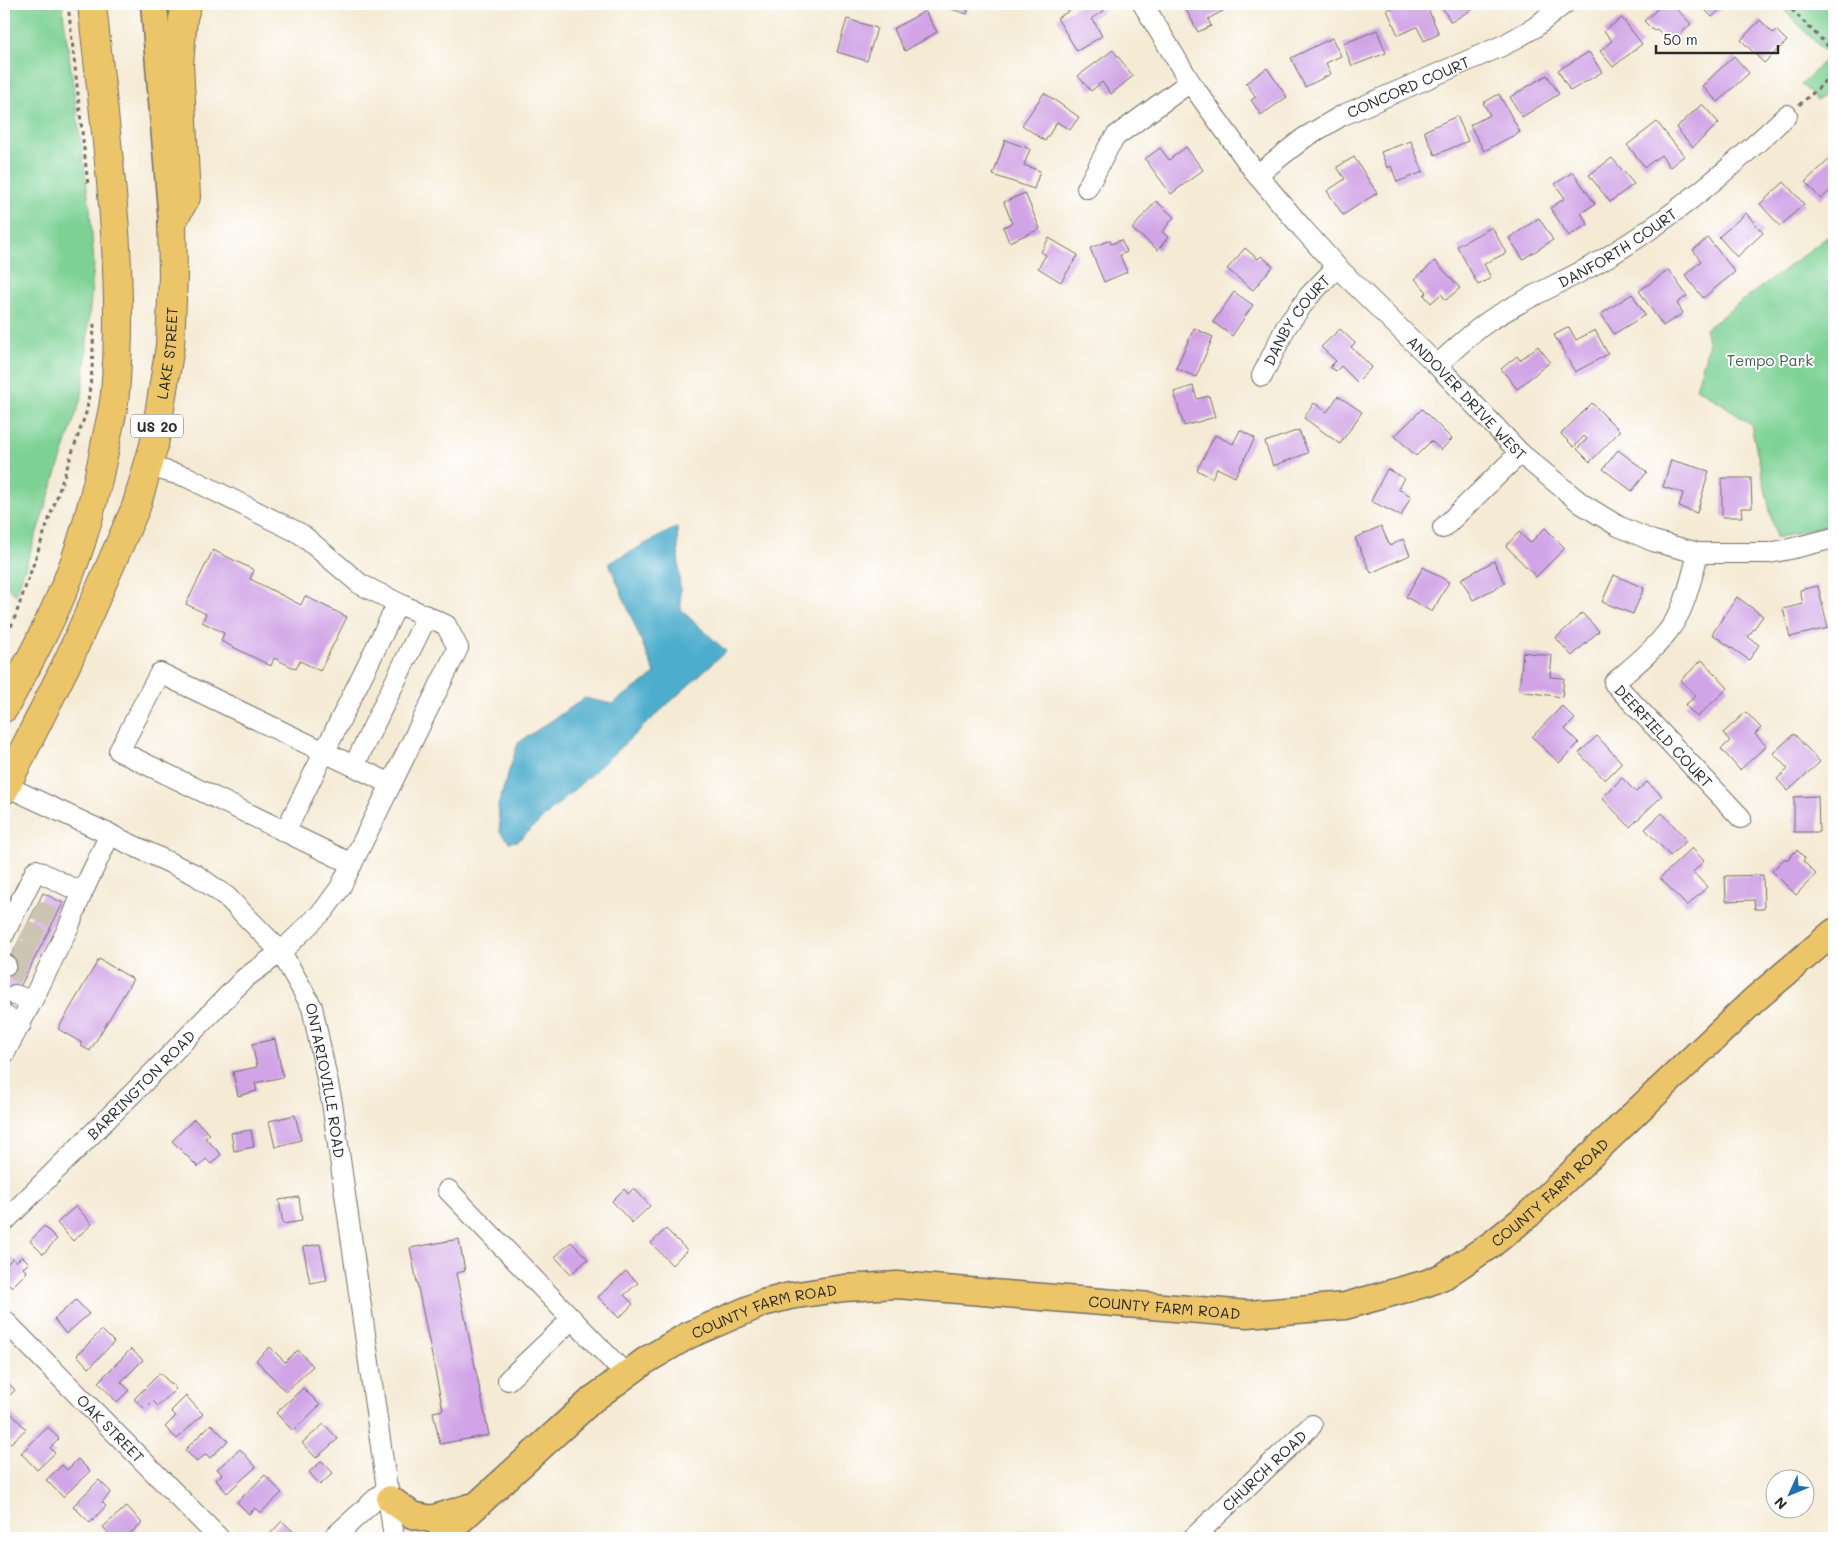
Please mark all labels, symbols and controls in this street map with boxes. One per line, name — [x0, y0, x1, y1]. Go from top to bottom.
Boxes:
scale bar — [1656, 22, 1778, 54]
text: 50 m — [1663, 29, 1698, 49]
street label: CONCORD COURT — [1344, 51, 1472, 122]
street label: DANFORTH COURT — [1555, 203, 1681, 292]
street label: DANBY COURT — [1259, 270, 1334, 369]
street label: LAKE STREET — [152, 306, 182, 401]
street label: ANDOVER DRIVE WEST — [1403, 331, 1531, 464]
park label: Tempo Park — [1727, 350, 1813, 370]
road number: US 20 — [131, 414, 183, 438]
street label: DEERFIELD COURT — [1610, 680, 1717, 792]
street label: ONTARIOVILLE ROAD — [301, 1001, 350, 1159]
street label: BARRINGTON ROAD — [82, 1025, 199, 1144]
street label: COUNTY FARM ROAD — [1487, 1134, 1613, 1251]
street label: COUNTY FARM ROAD — [688, 1279, 838, 1343]
street label: COUNTY FARM ROAD — [1088, 1291, 1241, 1323]
street label: OAK STREET — [73, 1390, 149, 1467]
street label: CHURCH ROAD — [1217, 1426, 1311, 1515]
north arrow — [1766, 1470, 1816, 1520]
text: N — [1770, 1493, 1791, 1514]

